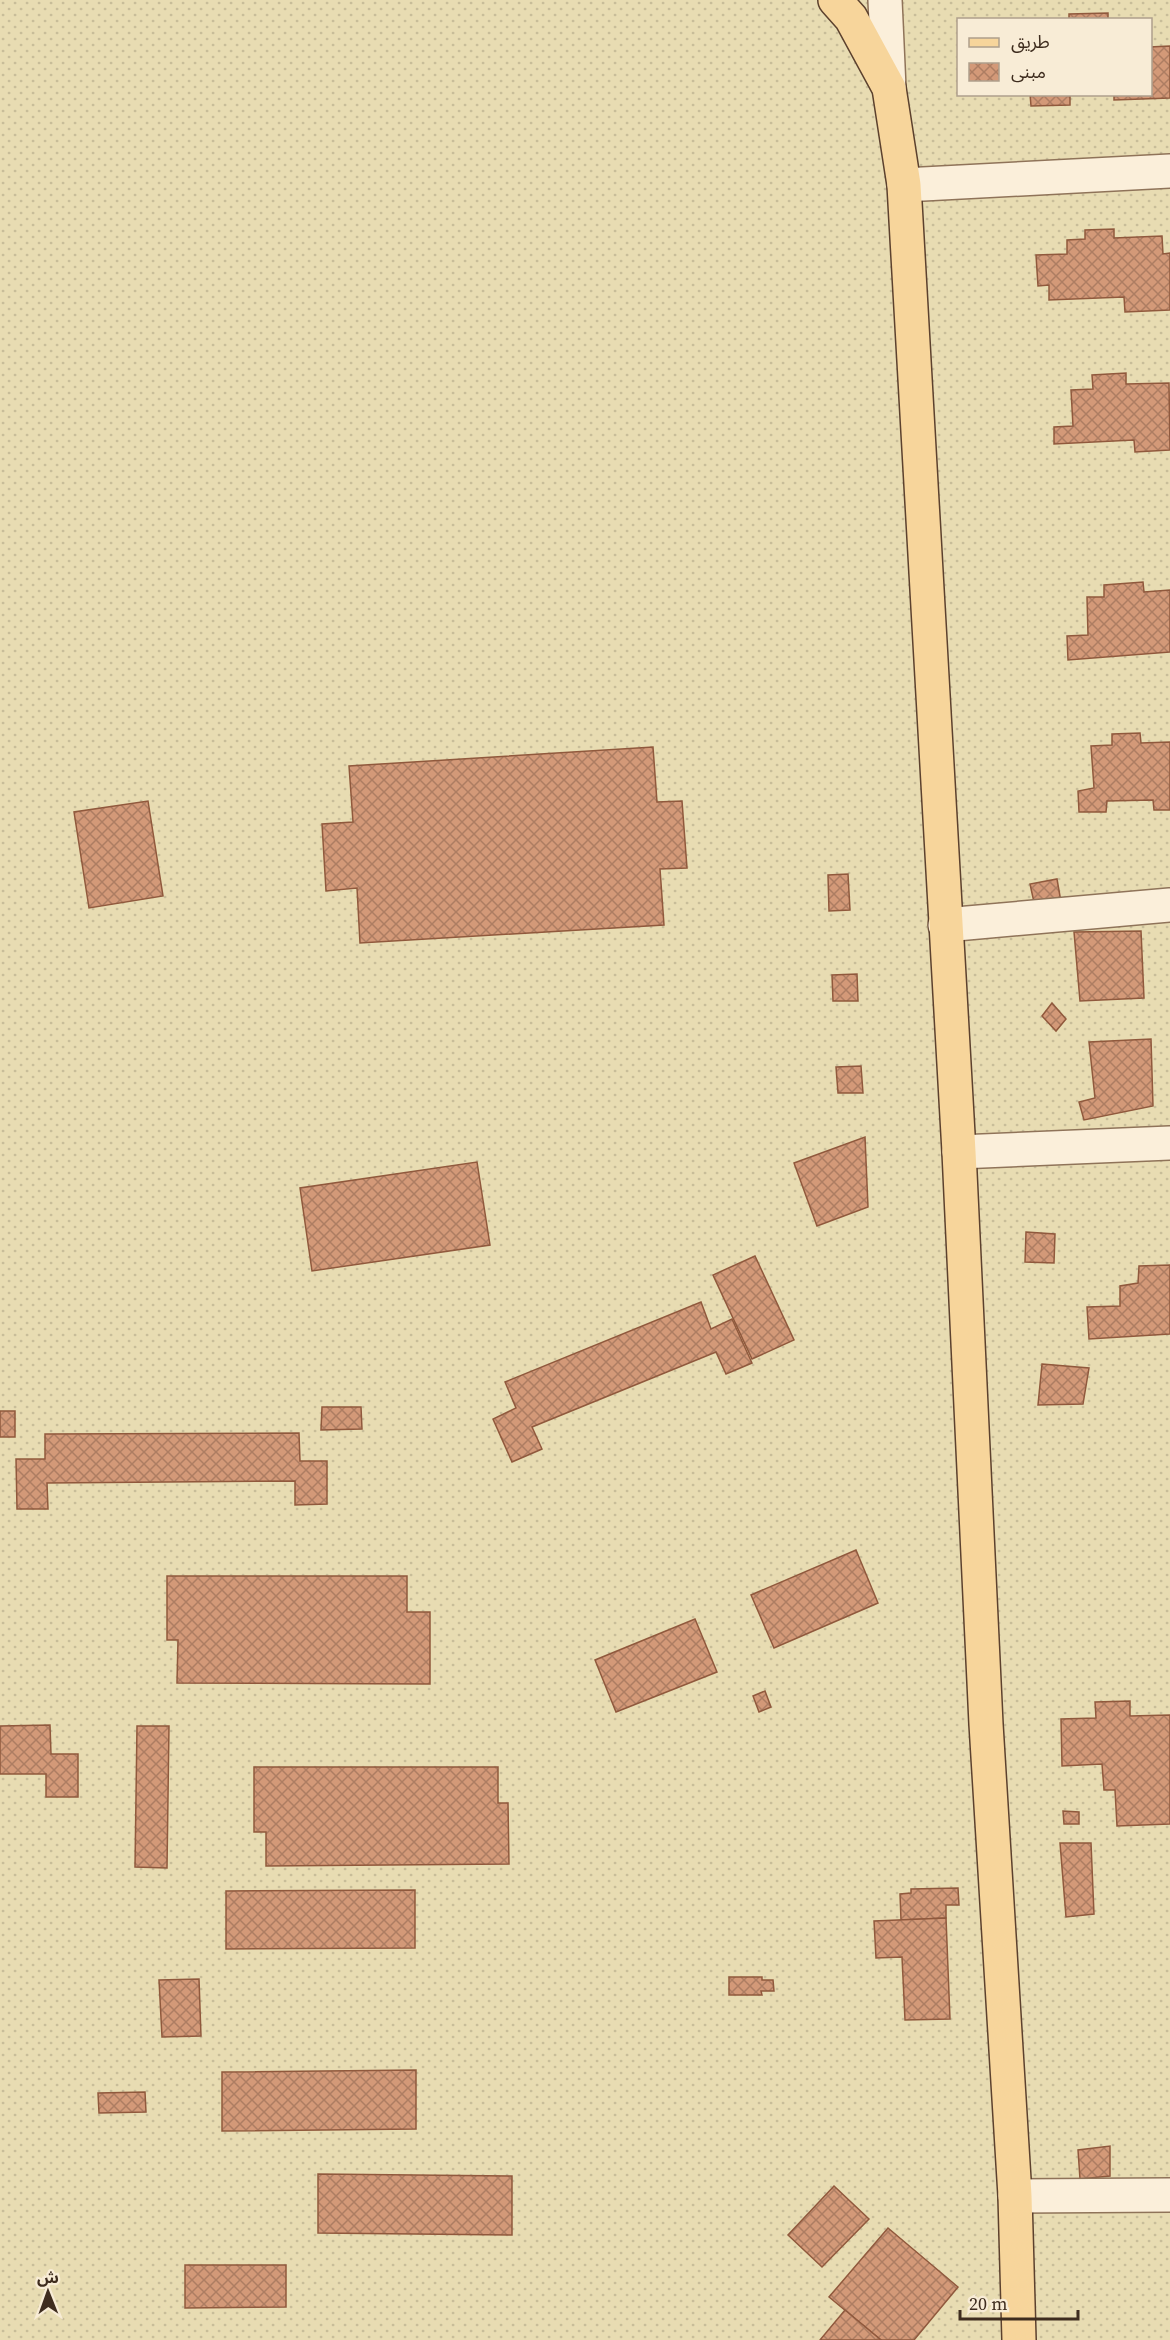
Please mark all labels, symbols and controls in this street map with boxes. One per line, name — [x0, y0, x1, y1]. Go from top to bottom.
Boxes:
legend — [957, 18, 1152, 96]
text: طريق — [1011, 29, 1050, 54]
text: مبنى — [1011, 59, 1046, 84]
north arrow — [18, 2262, 78, 2322]
text: ش — [37, 2266, 59, 2288]
scale bar — [960, 2283, 1078, 2321]
text: 20 m — [969, 2291, 1007, 2316]

